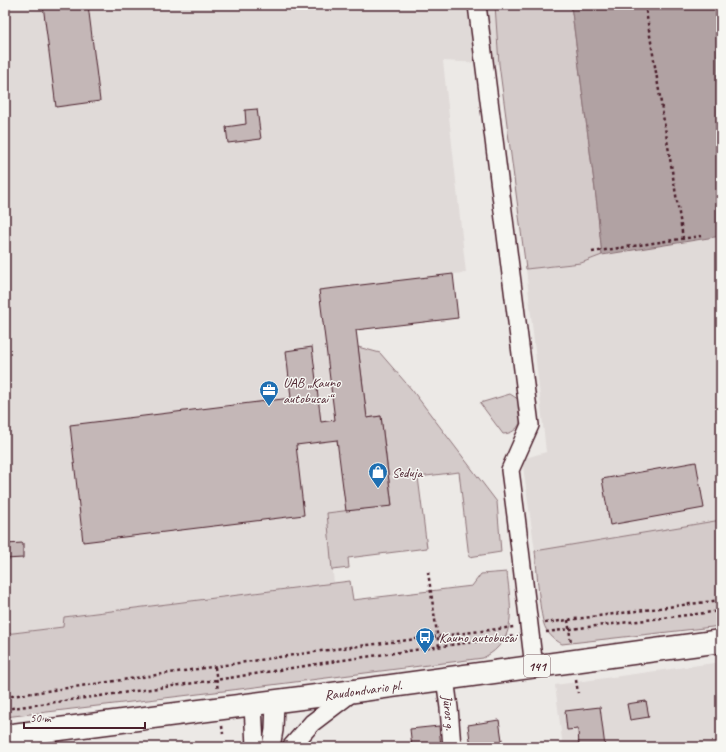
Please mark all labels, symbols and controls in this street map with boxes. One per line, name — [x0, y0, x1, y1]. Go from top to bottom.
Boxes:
place label: UAB „Kauno autobusai“ — [283, 374, 341, 407]
office icon: UAB „Kauno autobusai“ — [258, 379, 280, 407]
shop icon: Seduja — [367, 461, 389, 489]
place label: Seduja — [392, 464, 424, 481]
bus stop icon: Kauno autobusai — [414, 626, 436, 654]
place label: Kauno autobusai — [439, 629, 519, 646]
road number: 141 — [524, 655, 550, 677]
street label: Raudondvario pl. — [323, 677, 403, 704]
street label: Jūros g. — [438, 693, 459, 731]
scale bar — [24, 704, 145, 730]
text: 50 m — [30, 710, 52, 726]

